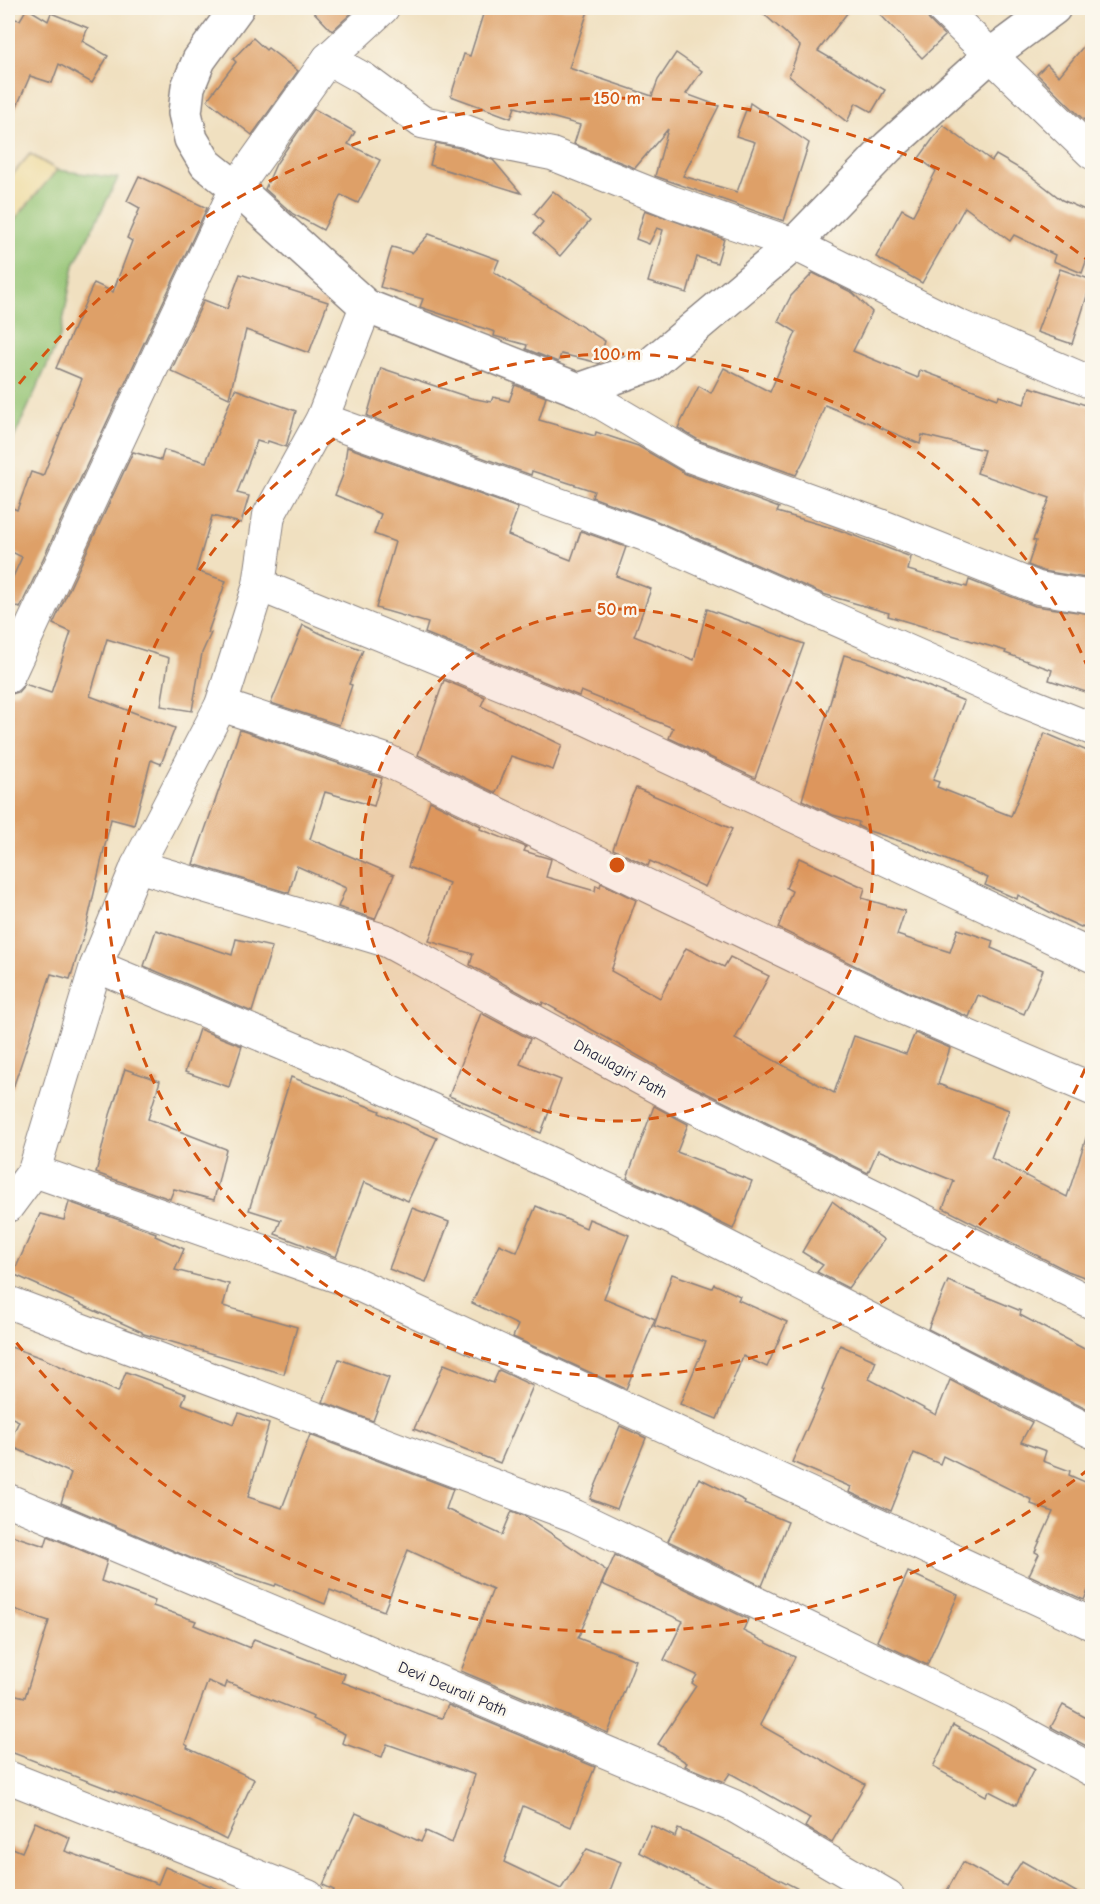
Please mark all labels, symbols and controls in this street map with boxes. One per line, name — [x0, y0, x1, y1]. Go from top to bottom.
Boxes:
text: 150 m — [593, 88, 641, 109]
text: 100 m — [593, 344, 641, 365]
text: 50 m — [597, 599, 637, 620]
centre of rings — [607, 855, 627, 875]
street label: Dhaulagiri Path — [571, 1036, 670, 1102]
street label: Devi Deurali Path — [395, 1658, 510, 1720]

